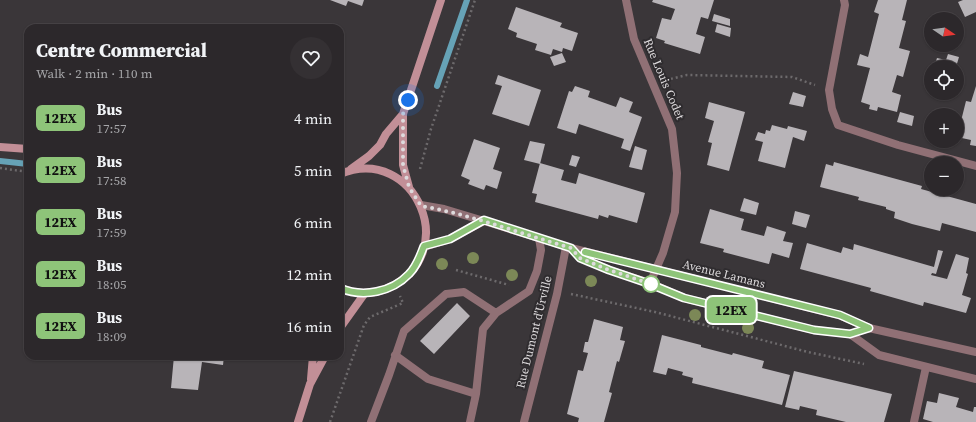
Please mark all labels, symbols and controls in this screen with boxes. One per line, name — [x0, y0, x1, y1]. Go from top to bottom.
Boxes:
north arrow — [924, 12, 964, 52]
map controls — [924, 12, 964, 196]
street label: Rue Louis Codet — [640, 36, 688, 122]
text: Centre Commercial — [36, 37, 207, 63]
button: heart — [290, 37, 332, 79]
button: locate — [924, 60, 964, 100]
text: Walk · 2 min · 110 m — [36, 65, 152, 82]
your location — [398, 90, 418, 110]
text: Bus — [97, 99, 122, 120]
text: 12EX — [44, 108, 77, 128]
text: 4 min — [294, 108, 332, 129]
button: + — [924, 108, 964, 148]
text: 17:57 — [97, 120, 126, 137]
text: Bus — [97, 151, 122, 172]
button: − — [924, 156, 964, 196]
text: 12EX — [44, 160, 77, 180]
text: 5 min — [294, 160, 332, 181]
text: 17:58 — [97, 172, 126, 189]
text: Bus — [97, 203, 122, 224]
text: 12EX — [44, 212, 77, 232]
text: 6 min — [294, 212, 332, 233]
text: 17:59 — [97, 224, 126, 241]
text: Bus — [97, 255, 122, 276]
street label: Avenue Lamans — [681, 256, 767, 292]
text: 12EX — [44, 264, 77, 284]
text: 12 min — [286, 264, 332, 285]
street label: Rue Dumont d'Urville — [512, 274, 556, 390]
unlabelled marker — [642, 275, 660, 293]
text: 18:05 — [97, 276, 126, 293]
line badge: 12EX — [703, 297, 759, 323]
text: 12EX — [715, 300, 747, 320]
text: Bus — [97, 307, 122, 328]
text: 12EX — [44, 316, 77, 336]
text: 16 min — [286, 316, 332, 337]
text: 18:09 — [97, 328, 126, 345]

